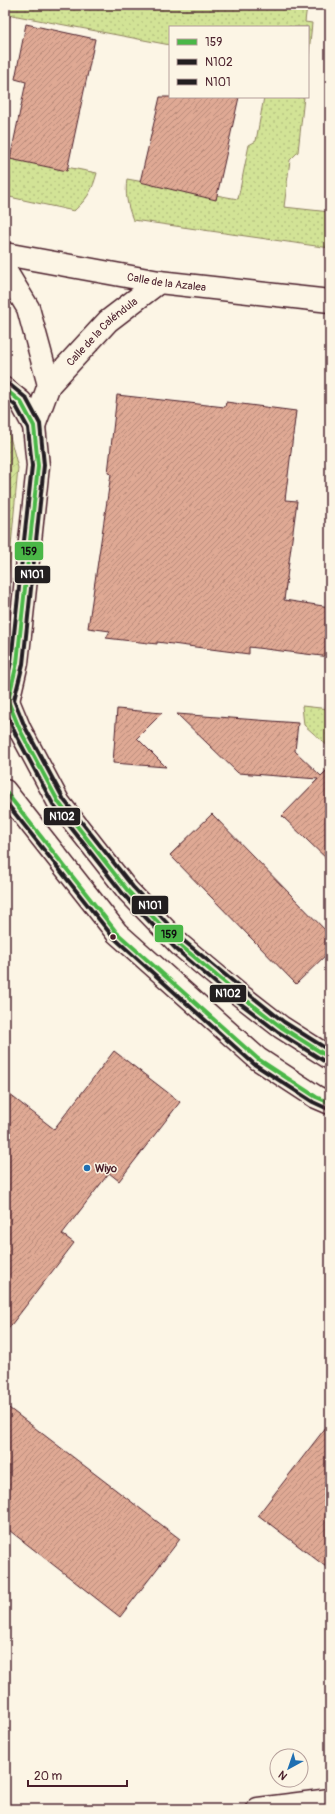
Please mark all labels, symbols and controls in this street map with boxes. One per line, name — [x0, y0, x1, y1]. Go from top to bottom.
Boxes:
legend — [169, 26, 309, 98]
text: 159 — [205, 35, 222, 50]
text: N102 — [205, 55, 233, 70]
text: N101 — [205, 75, 231, 90]
street label: Calle de la Azalea — [126, 270, 207, 294]
street label: Calle de la Caléndula — [64, 294, 140, 368]
line badge: 159 — [14, 541, 44, 561]
text: 159 — [21, 545, 37, 558]
line badge: N101 — [14, 565, 51, 584]
text: N101 — [20, 568, 44, 581]
line badge: N102 — [43, 807, 81, 826]
text: N102 — [49, 810, 75, 823]
line badge: N101 — [131, 895, 169, 915]
text: N101 — [138, 899, 162, 912]
line badge: 159 — [154, 924, 184, 943]
text: 159 — [161, 928, 177, 941]
unlabelled marker — [108, 932, 118, 942]
line badge: N102 — [209, 984, 247, 1003]
text: N102 — [215, 987, 241, 1000]
place label: Wiyo — [95, 1162, 117, 1175]
marker: Wiyo — [82, 1163, 92, 1173]
north arrow — [269, 1748, 309, 1788]
scale bar — [28, 1762, 127, 1788]
text: N — [275, 1768, 290, 1783]
text: 20 m — [34, 1769, 63, 1784]

